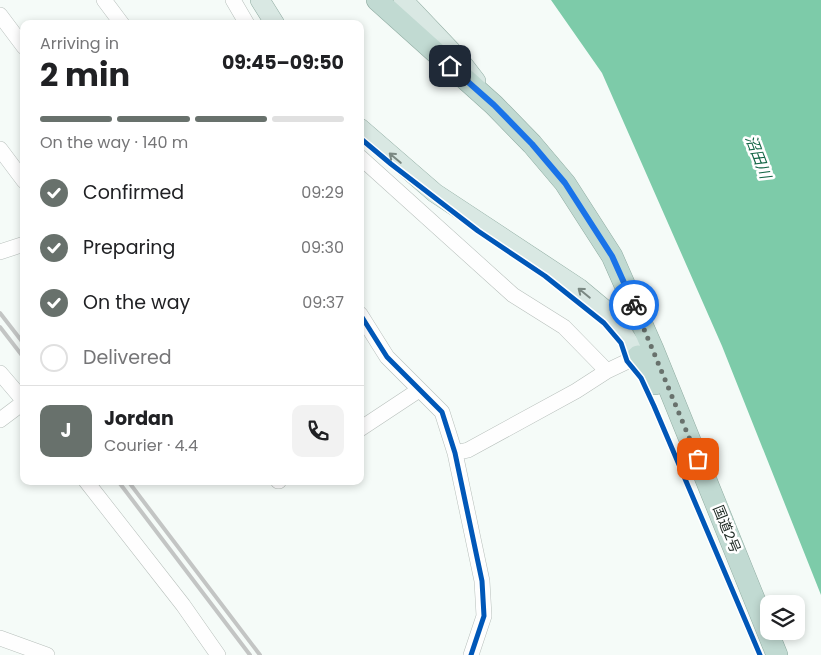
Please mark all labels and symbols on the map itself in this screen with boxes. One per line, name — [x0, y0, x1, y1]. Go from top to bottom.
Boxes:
pin — [429, 45, 471, 87]
water label: 沼田川 — [741, 132, 777, 183]
one-way arrow — [389, 153, 402, 164]
courier — [609, 280, 659, 330]
one-way arrow — [578, 287, 591, 298]
pin — [677, 438, 719, 480]
street label: 国道2号 — [708, 502, 746, 556]

